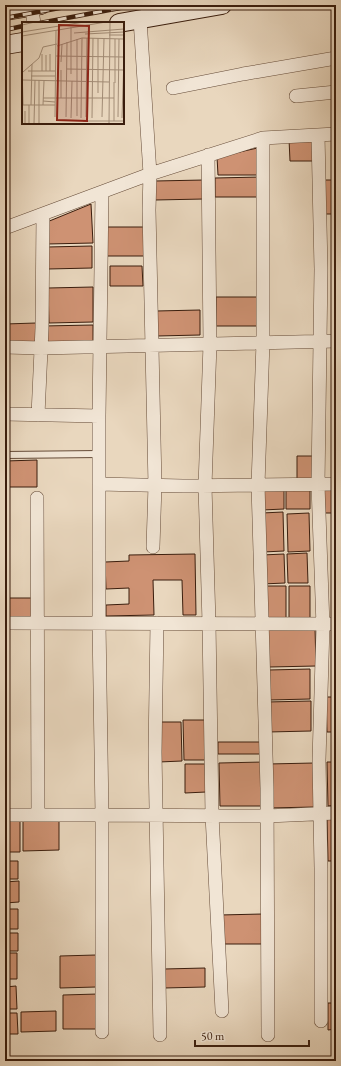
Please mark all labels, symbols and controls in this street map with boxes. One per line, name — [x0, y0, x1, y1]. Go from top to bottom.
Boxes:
inset map — [22, 22, 124, 124]
scale bar — [195, 1022, 309, 1048]
text: 50 m — [201, 1028, 225, 1044]

